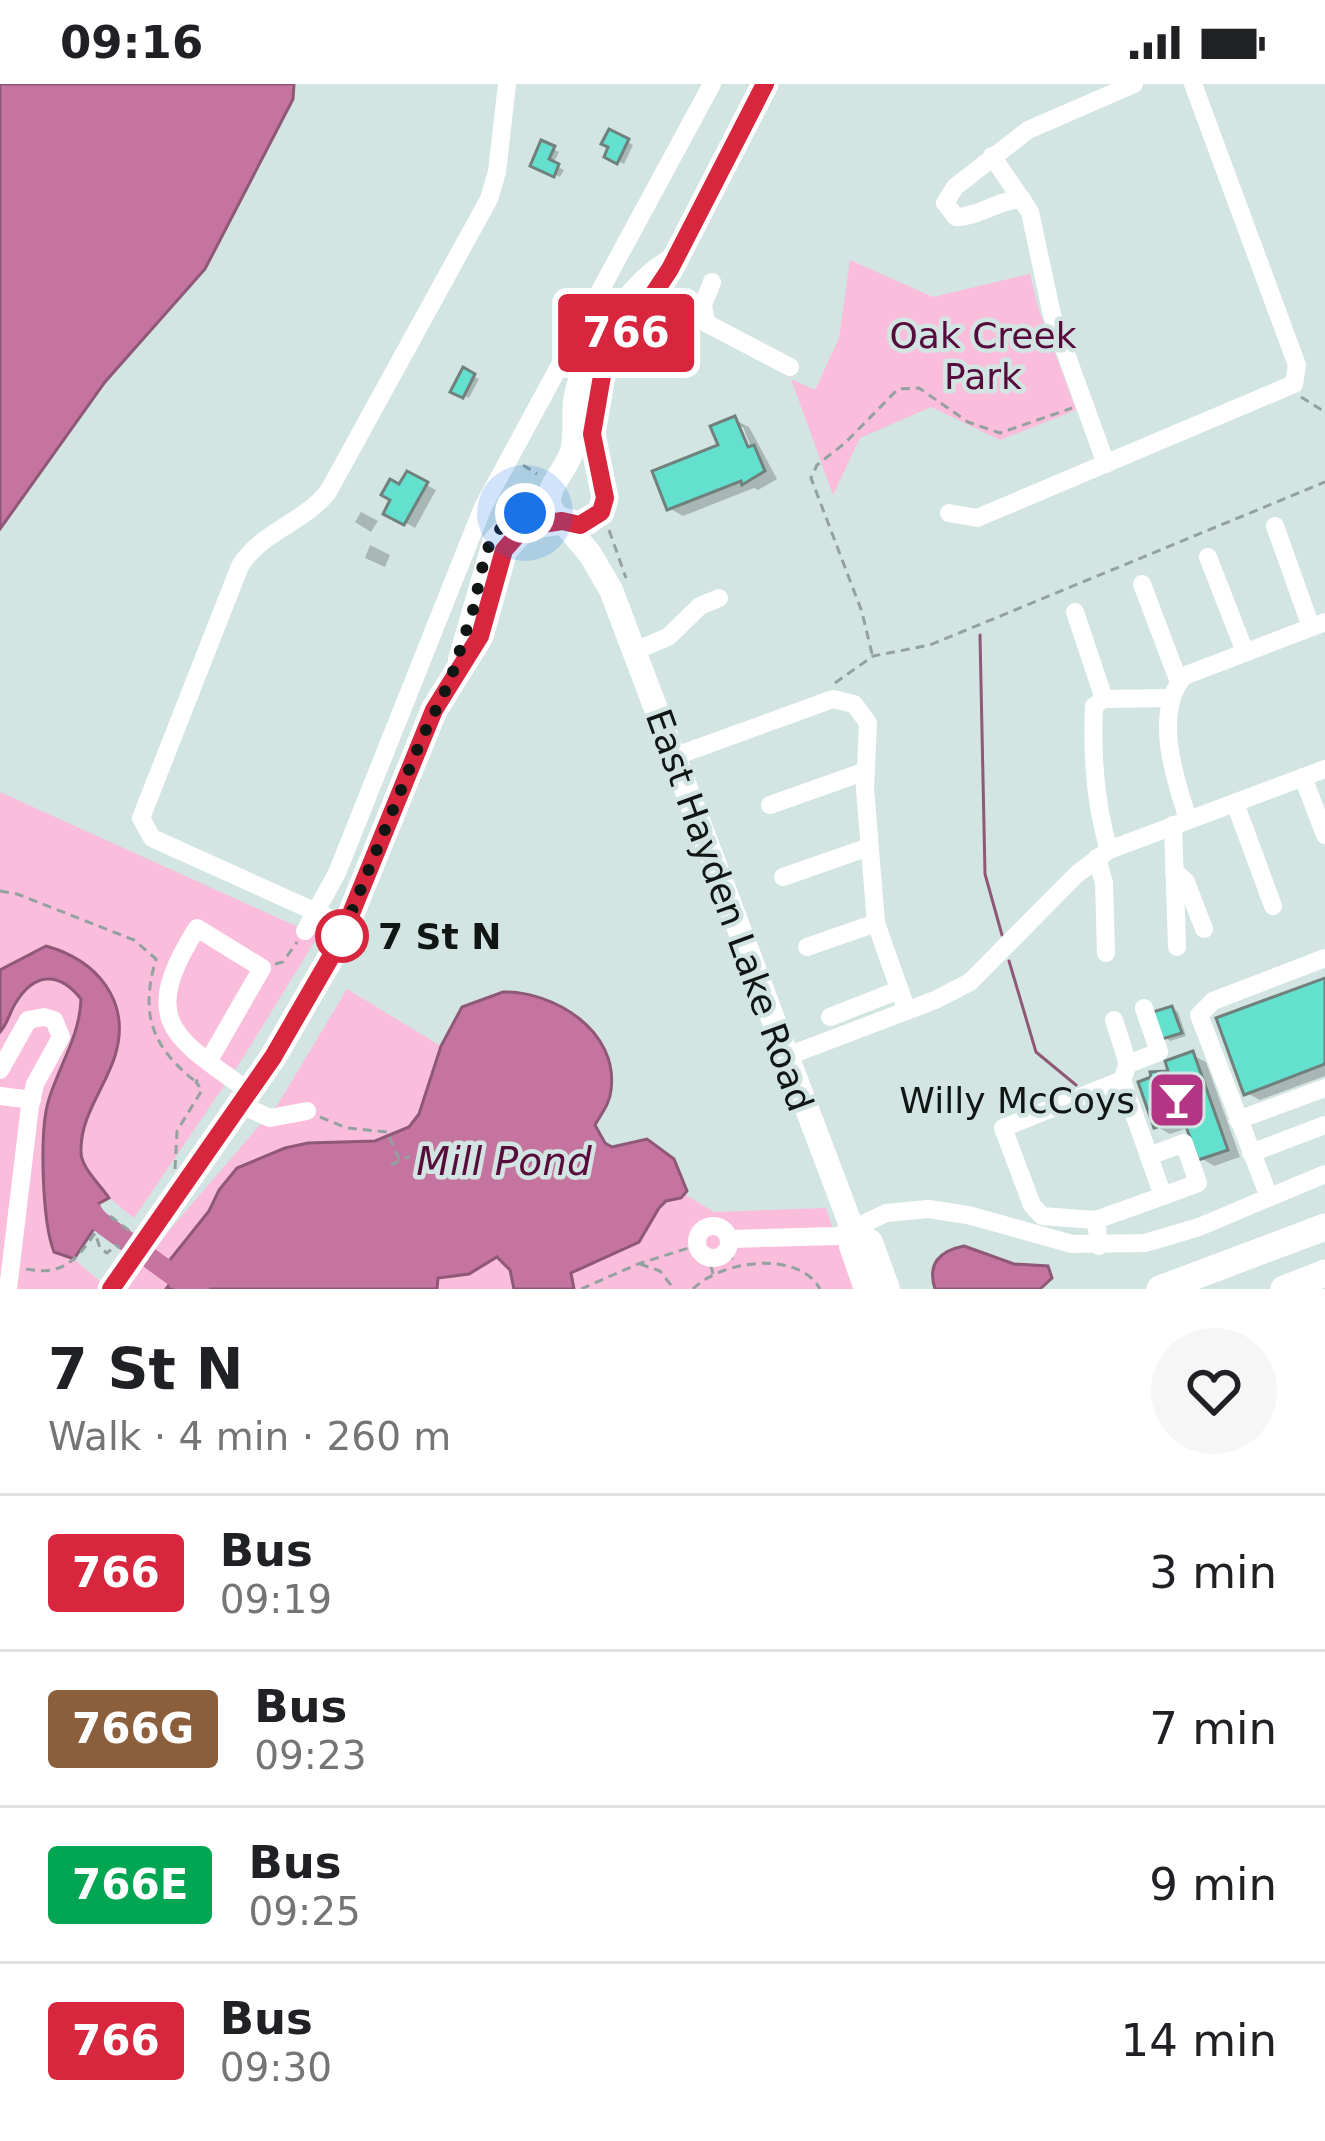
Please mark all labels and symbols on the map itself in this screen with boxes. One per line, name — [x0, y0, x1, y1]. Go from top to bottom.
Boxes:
line badge: 766 — [557, 294, 695, 372]
park label: Oak Creek Park — [890, 315, 1077, 397]
your location — [495, 483, 555, 543]
street label: East Hayden Lake Road — [638, 704, 821, 1117]
marker: 7 St N — [317, 911, 367, 961]
place label: 7 St N — [378, 916, 501, 957]
bar icon: Willy McCoys — [1146, 1069, 1208, 1131]
place label: Willy McCoys — [899, 1080, 1135, 1121]
water label: Mill Pond — [416, 1139, 592, 1184]

